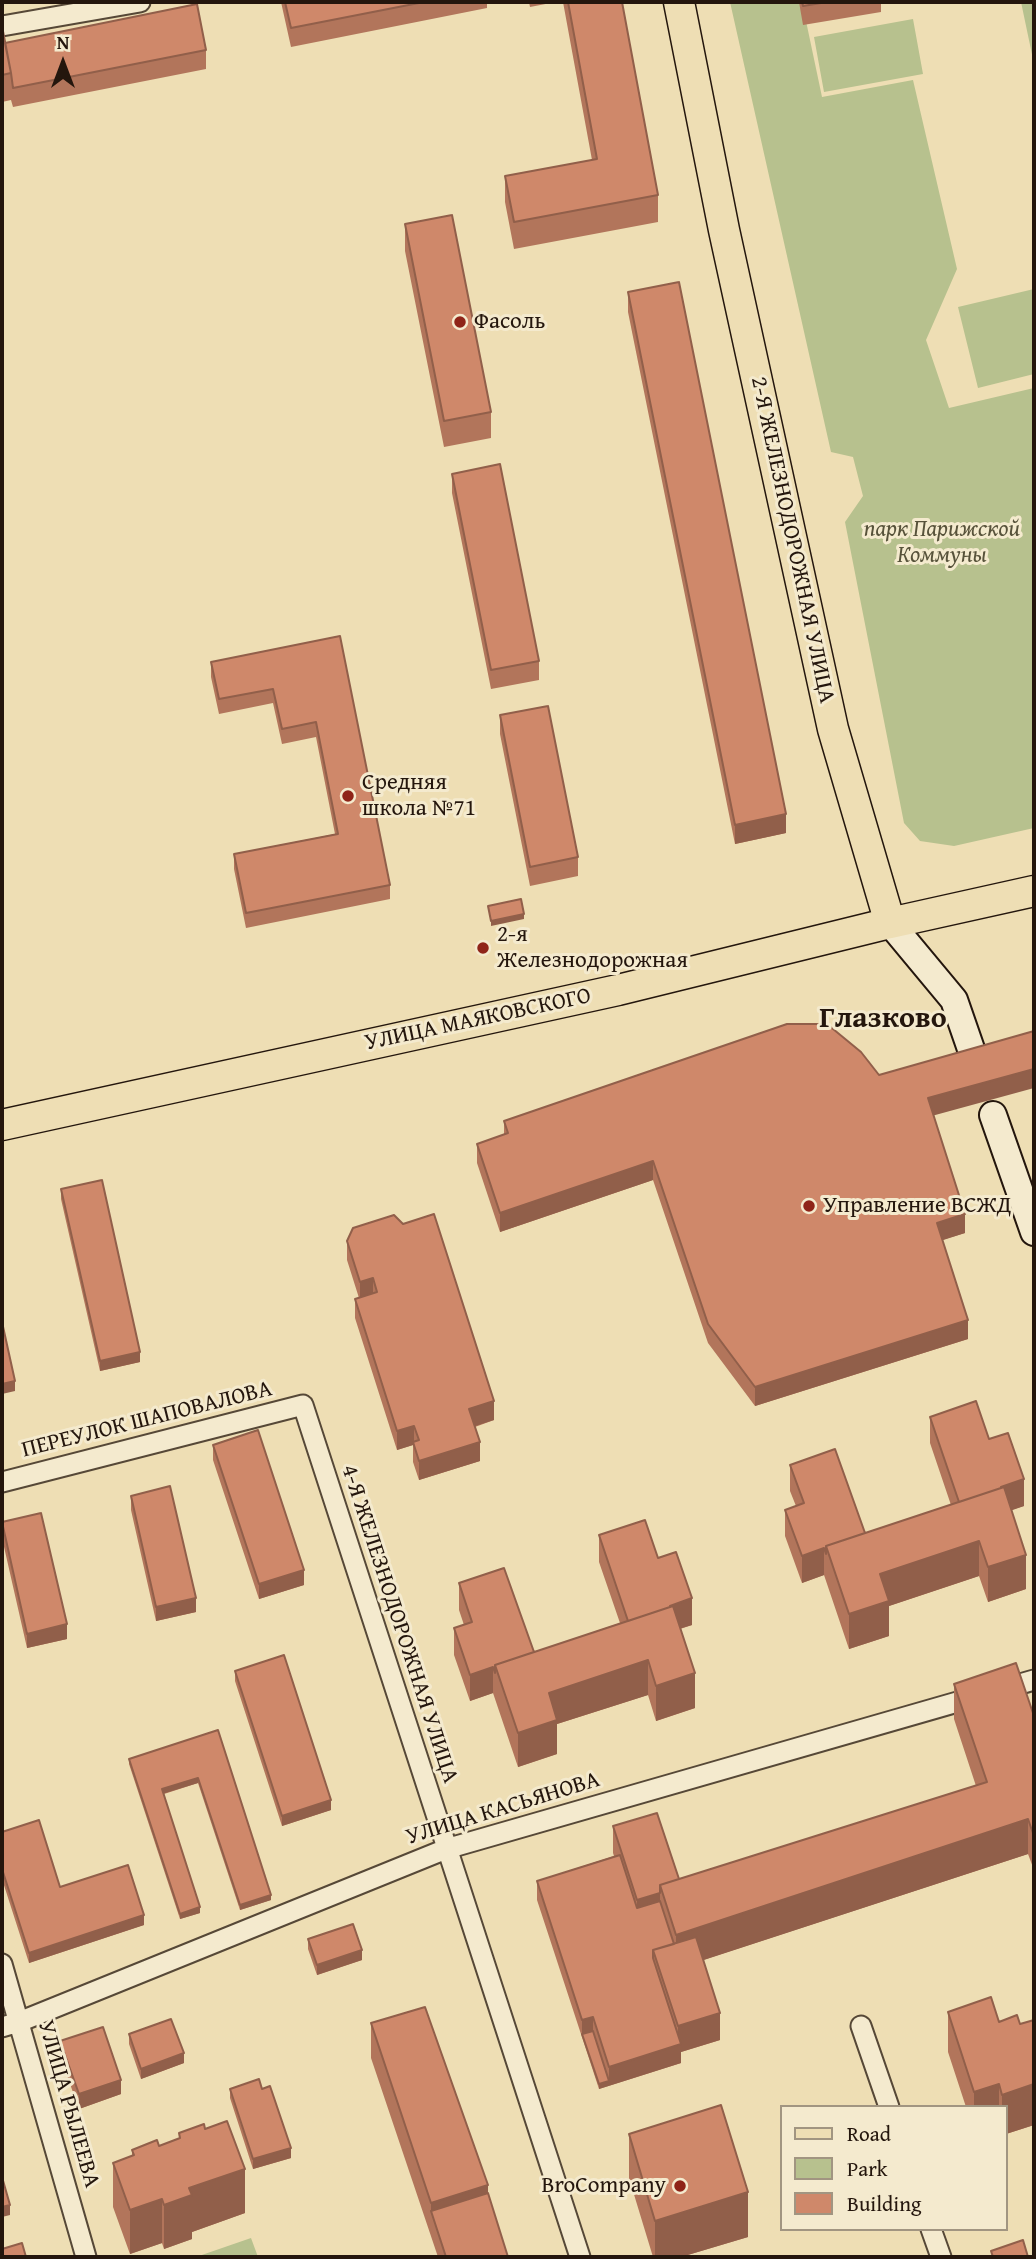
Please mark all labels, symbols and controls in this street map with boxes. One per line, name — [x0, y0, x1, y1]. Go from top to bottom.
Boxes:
north arrow — [28, 28, 98, 98]
text: N — [57, 28, 69, 56]
place label: Фасоль — [474, 308, 545, 336]
marker: Фасоль — [452, 314, 468, 330]
street label: 2-Я ЖЕЛЕЗНОДОРОЖНАЯ УЛИЦА — [744, 374, 840, 706]
park label: парк Парижской Коммуны — [864, 516, 1020, 570]
place label: Средняя школа №71 — [362, 769, 476, 823]
marker: Средняя школа №71 — [340, 788, 356, 804]
place label: 2-я Железнодорожная — [497, 921, 688, 975]
marker: 2-я Железнодорожная — [475, 940, 491, 956]
street label: УЛИЦА МАЯКОВСКОГО — [363, 983, 593, 1057]
district label: Глазково — [819, 1001, 947, 1037]
place label: Управление ВСЖД — [823, 1192, 1012, 1220]
marker: Управление ВСЖД — [801, 1198, 817, 1214]
street label: ПЕРЕУЛОК ШАПОВАЛОВА — [19, 1376, 275, 1464]
street label: 4-Я ЖЕЛЕЗНОДОРОЖНАЯ УЛИЦА — [334, 1461, 464, 1787]
street label: УЛИЦА КАСЬЯНОВА — [403, 1766, 603, 1852]
street label: УЛИЦА РЫЛЕЕВА — [31, 2017, 105, 2191]
legend — [780, 2105, 1008, 2231]
text: Road — [847, 2118, 891, 2149]
text: Park — [847, 2153, 888, 2184]
place label: BroCompany — [541, 2172, 666, 2200]
marker: BroCompany — [672, 2178, 688, 2194]
text: Building — [847, 2188, 921, 2219]

